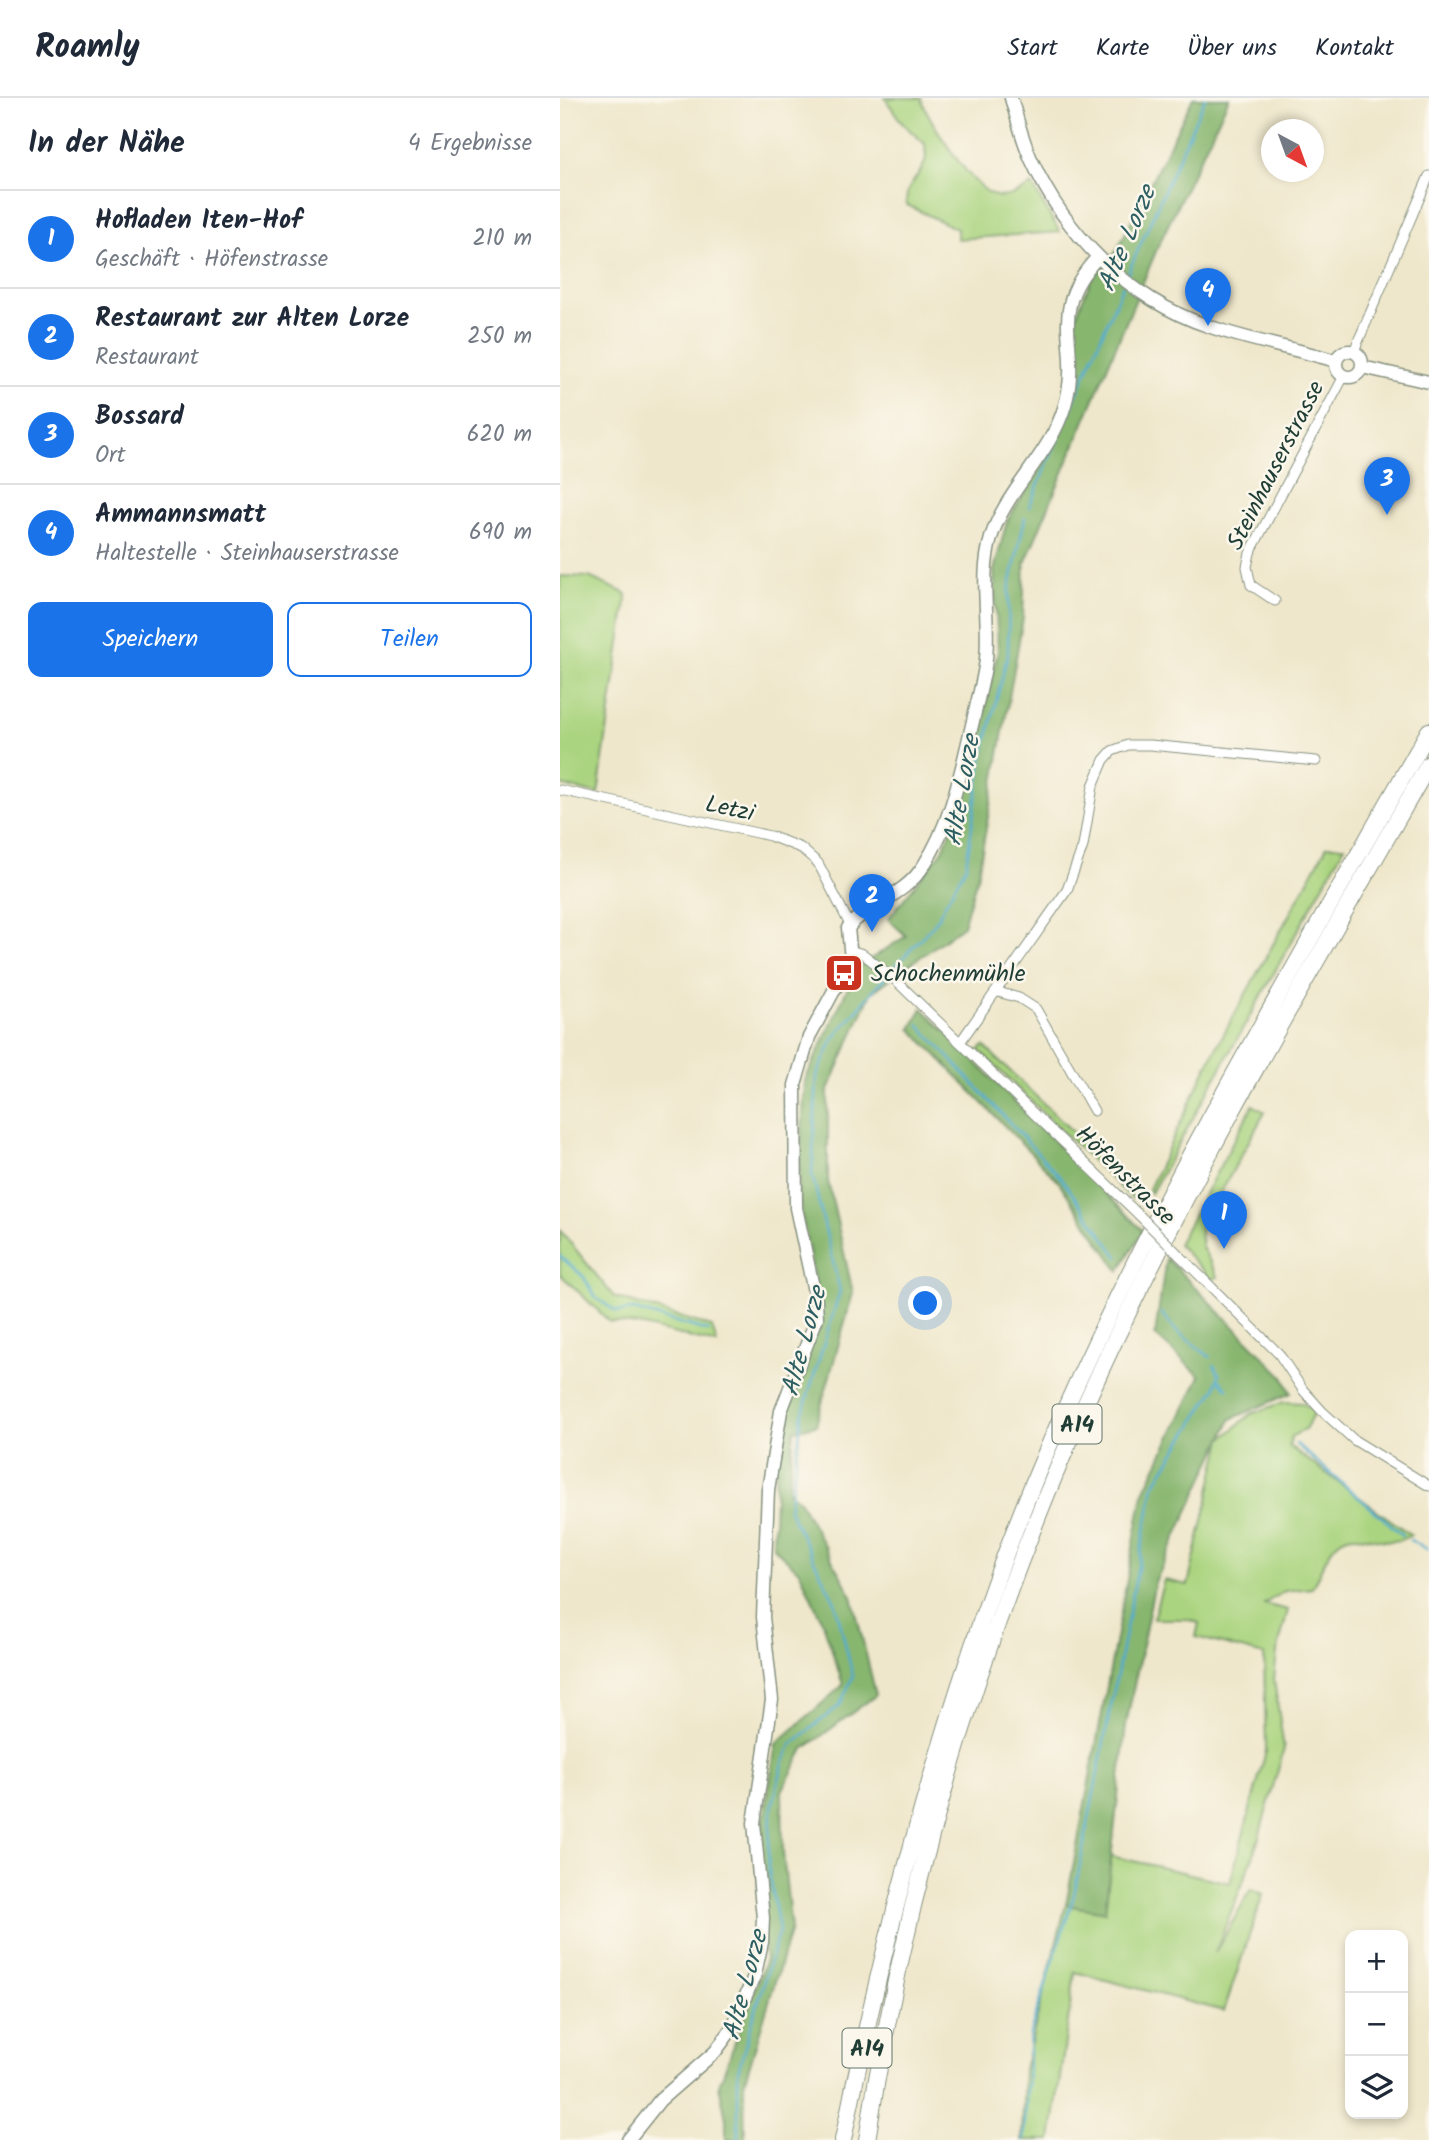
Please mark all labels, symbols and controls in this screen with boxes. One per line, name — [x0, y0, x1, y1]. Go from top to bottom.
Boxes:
text: Roamly — [35, 22, 140, 75]
text: Start — [1007, 29, 1058, 68]
text: Karte — [1096, 29, 1149, 68]
text: Über uns — [1187, 29, 1277, 68]
text: Kontakt — [1315, 29, 1394, 68]
north arrow — [1261, 119, 1324, 182]
text: In der Nähe — [28, 120, 185, 168]
text: 4 Ergebnisse — [408, 126, 532, 162]
water label: Alte Lorze — [1087, 177, 1170, 299]
text: Hofladen Iten-Hof — [95, 200, 302, 242]
text: 1 — [48, 221, 54, 257]
text: 210 m — [472, 221, 532, 257]
text: Geschäft · Höfenstrasse — [95, 242, 328, 278]
pin: 4 — [1185, 268, 1231, 326]
text: Restaurant zur Alten Lorze — [95, 298, 409, 340]
text: 2 — [44, 319, 58, 355]
text: 250 m — [467, 319, 532, 355]
text: Restaurant — [95, 340, 199, 376]
street label: Steinhauserstrasse — [1217, 374, 1336, 557]
text: Bossard — [95, 396, 184, 438]
text: 3 — [45, 417, 57, 453]
text: 620 m — [467, 417, 532, 453]
text: Ort — [95, 438, 126, 474]
pin: 3 — [1364, 457, 1410, 515]
text: Ammannsmatt — [95, 494, 266, 536]
text: 4 — [45, 515, 57, 551]
text: 690 m — [469, 515, 532, 551]
text: Haltestelle · Steinhauserstrasse — [95, 536, 399, 572]
button: Speichern — [28, 602, 273, 677]
button: Teilen — [287, 602, 532, 677]
water label: Alte Lorze — [933, 729, 994, 849]
street label: Letzi — [701, 785, 759, 834]
pin: 2 — [849, 874, 895, 932]
bus stop icon: Schochenmühle — [823, 952, 865, 994]
place label: Schochenmühle — [871, 955, 1026, 994]
street label: Höfenstrasse — [1065, 1116, 1185, 1236]
pin: 1 — [1201, 1191, 1247, 1249]
water label: Alte Lorze — [770, 1280, 840, 1401]
your location — [908, 1286, 942, 1320]
road number: A14 — [1052, 1404, 1102, 1443]
water label: Alte Lorze — [711, 1924, 781, 2045]
map controls — [1345, 1930, 1408, 2119]
button: + — [1345, 1930, 1408, 1993]
button: − — [1345, 1993, 1408, 2056]
road number: A14 — [842, 2028, 892, 2067]
button: layers — [1345, 2056, 1408, 2119]

